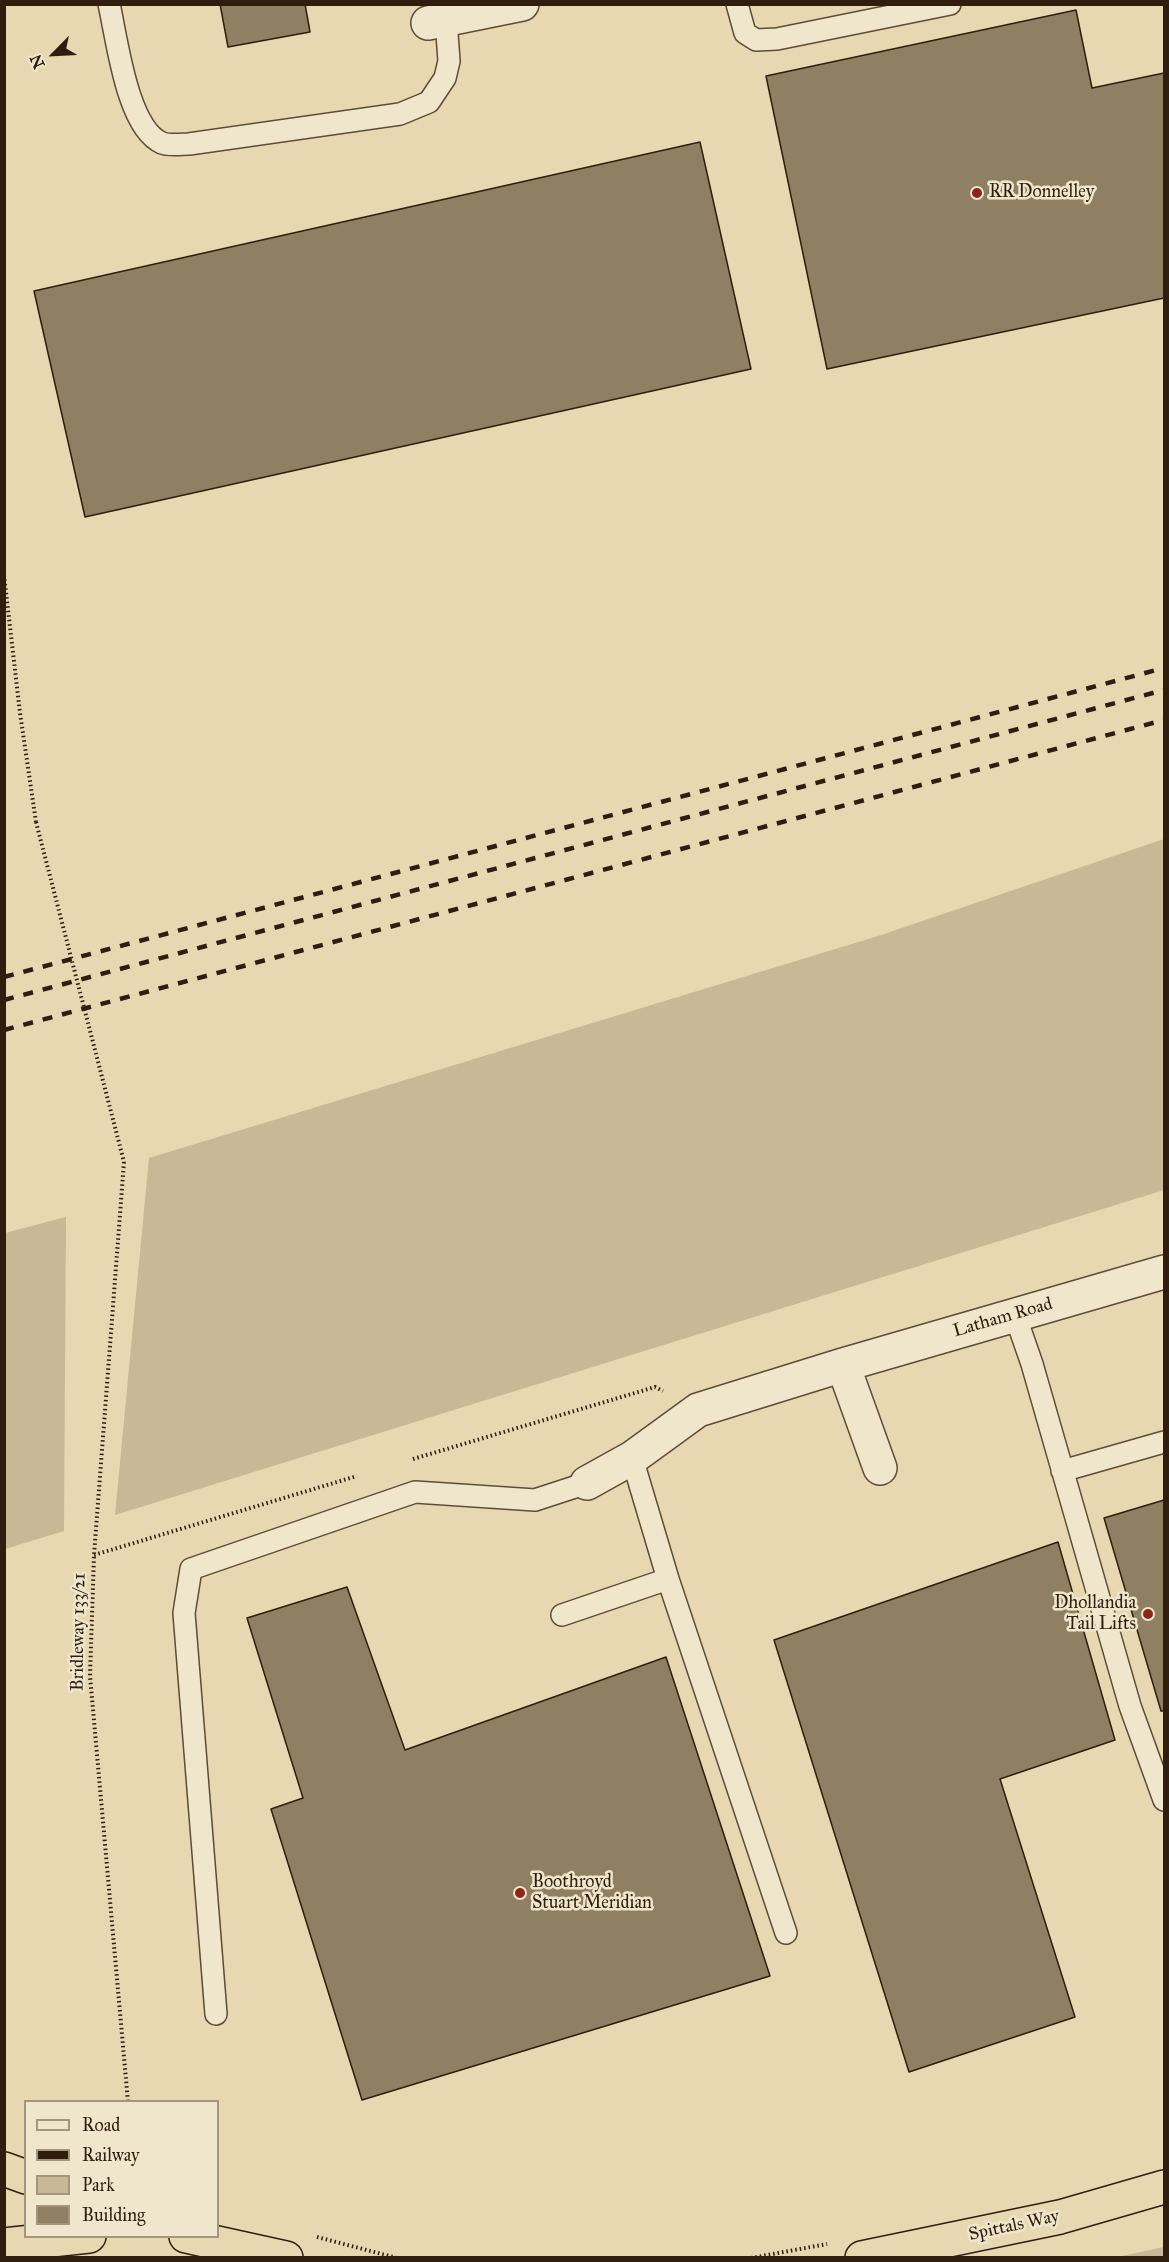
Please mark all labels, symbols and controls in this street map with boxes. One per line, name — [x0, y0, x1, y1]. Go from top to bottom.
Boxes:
north arrow — [24, 24, 84, 84]
text: N — [26, 51, 49, 72]
place label: RR Donnelley — [989, 182, 1094, 204]
marker: RR Donnelley — [970, 186, 984, 200]
street label: Latham Road — [951, 1294, 1055, 1342]
street label: Bridleway 133/21 — [67, 1573, 91, 1691]
place label: Dhollandia Tail Lifts — [1054, 1593, 1136, 1636]
marker: Dhollandia Tail Lifts — [1141, 1607, 1155, 1621]
place label: Boothroyd Stuart Meridian — [532, 1872, 652, 1914]
marker: Boothroyd Stuart Meridian — [513, 1886, 527, 1900]
legend — [24, 2100, 219, 2238]
text: Road — [82, 2114, 120, 2136]
text: Railway — [82, 2144, 139, 2166]
text: Park — [82, 2174, 115, 2196]
text: Building — [82, 2204, 145, 2226]
street label: Spittals Way — [967, 2206, 1061, 2246]

